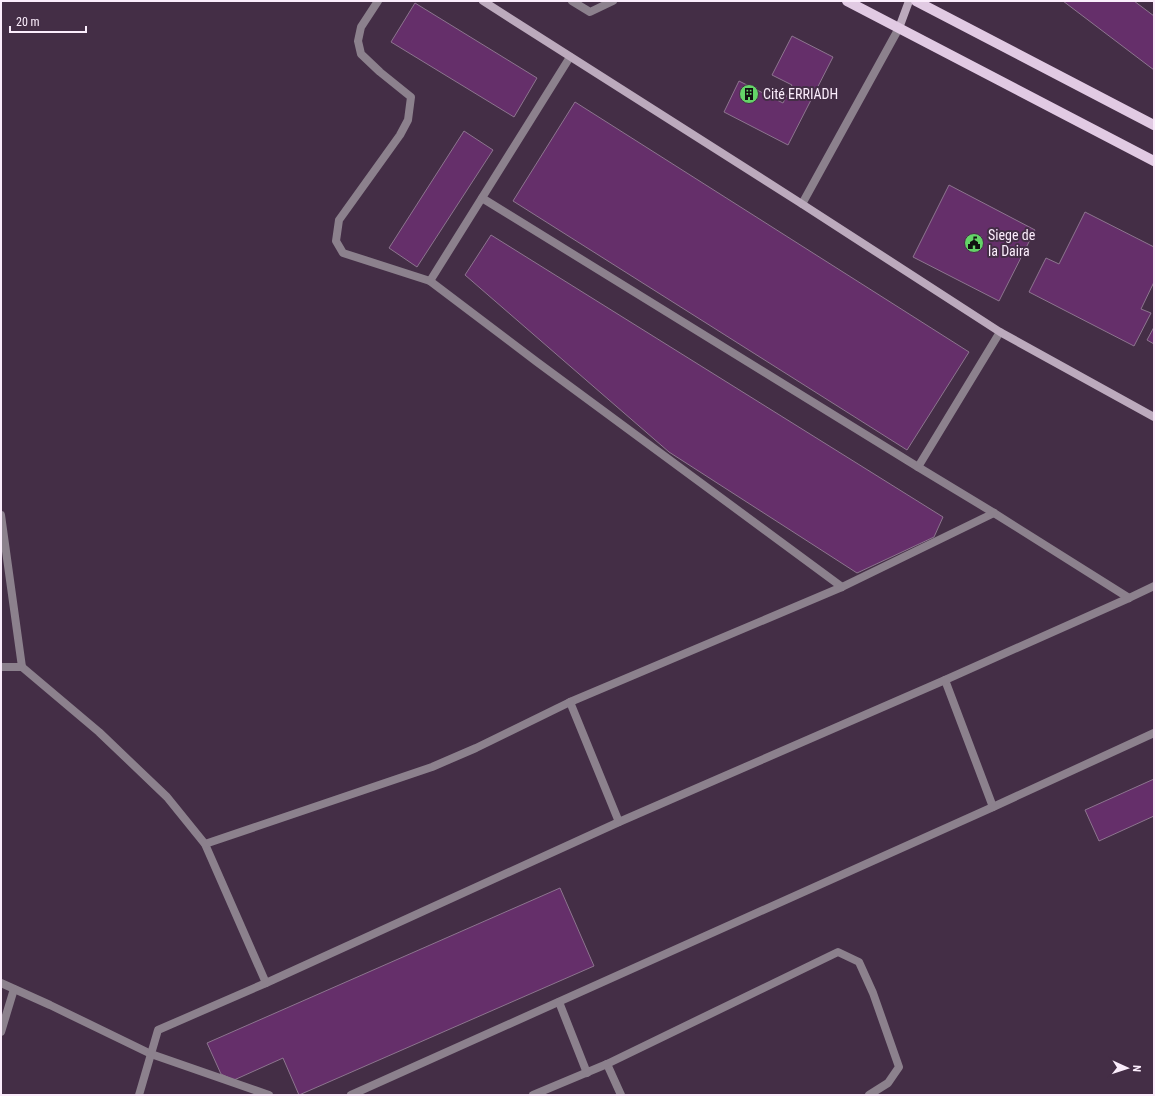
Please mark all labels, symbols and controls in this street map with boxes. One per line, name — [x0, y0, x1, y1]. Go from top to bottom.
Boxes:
scale bar — [10, 8, 86, 34]
text: 20 m — [16, 15, 40, 29]
building icon: Cité ERRIADH — [738, 83, 760, 105]
place label: Cité ERRIADH — [763, 86, 838, 102]
place label: Siege de la Daira — [988, 227, 1036, 259]
public building icon: Siege de la Daira — [963, 232, 985, 254]
north arrow — [1107, 1048, 1147, 1088]
text: N — [1130, 1065, 1143, 1072]

